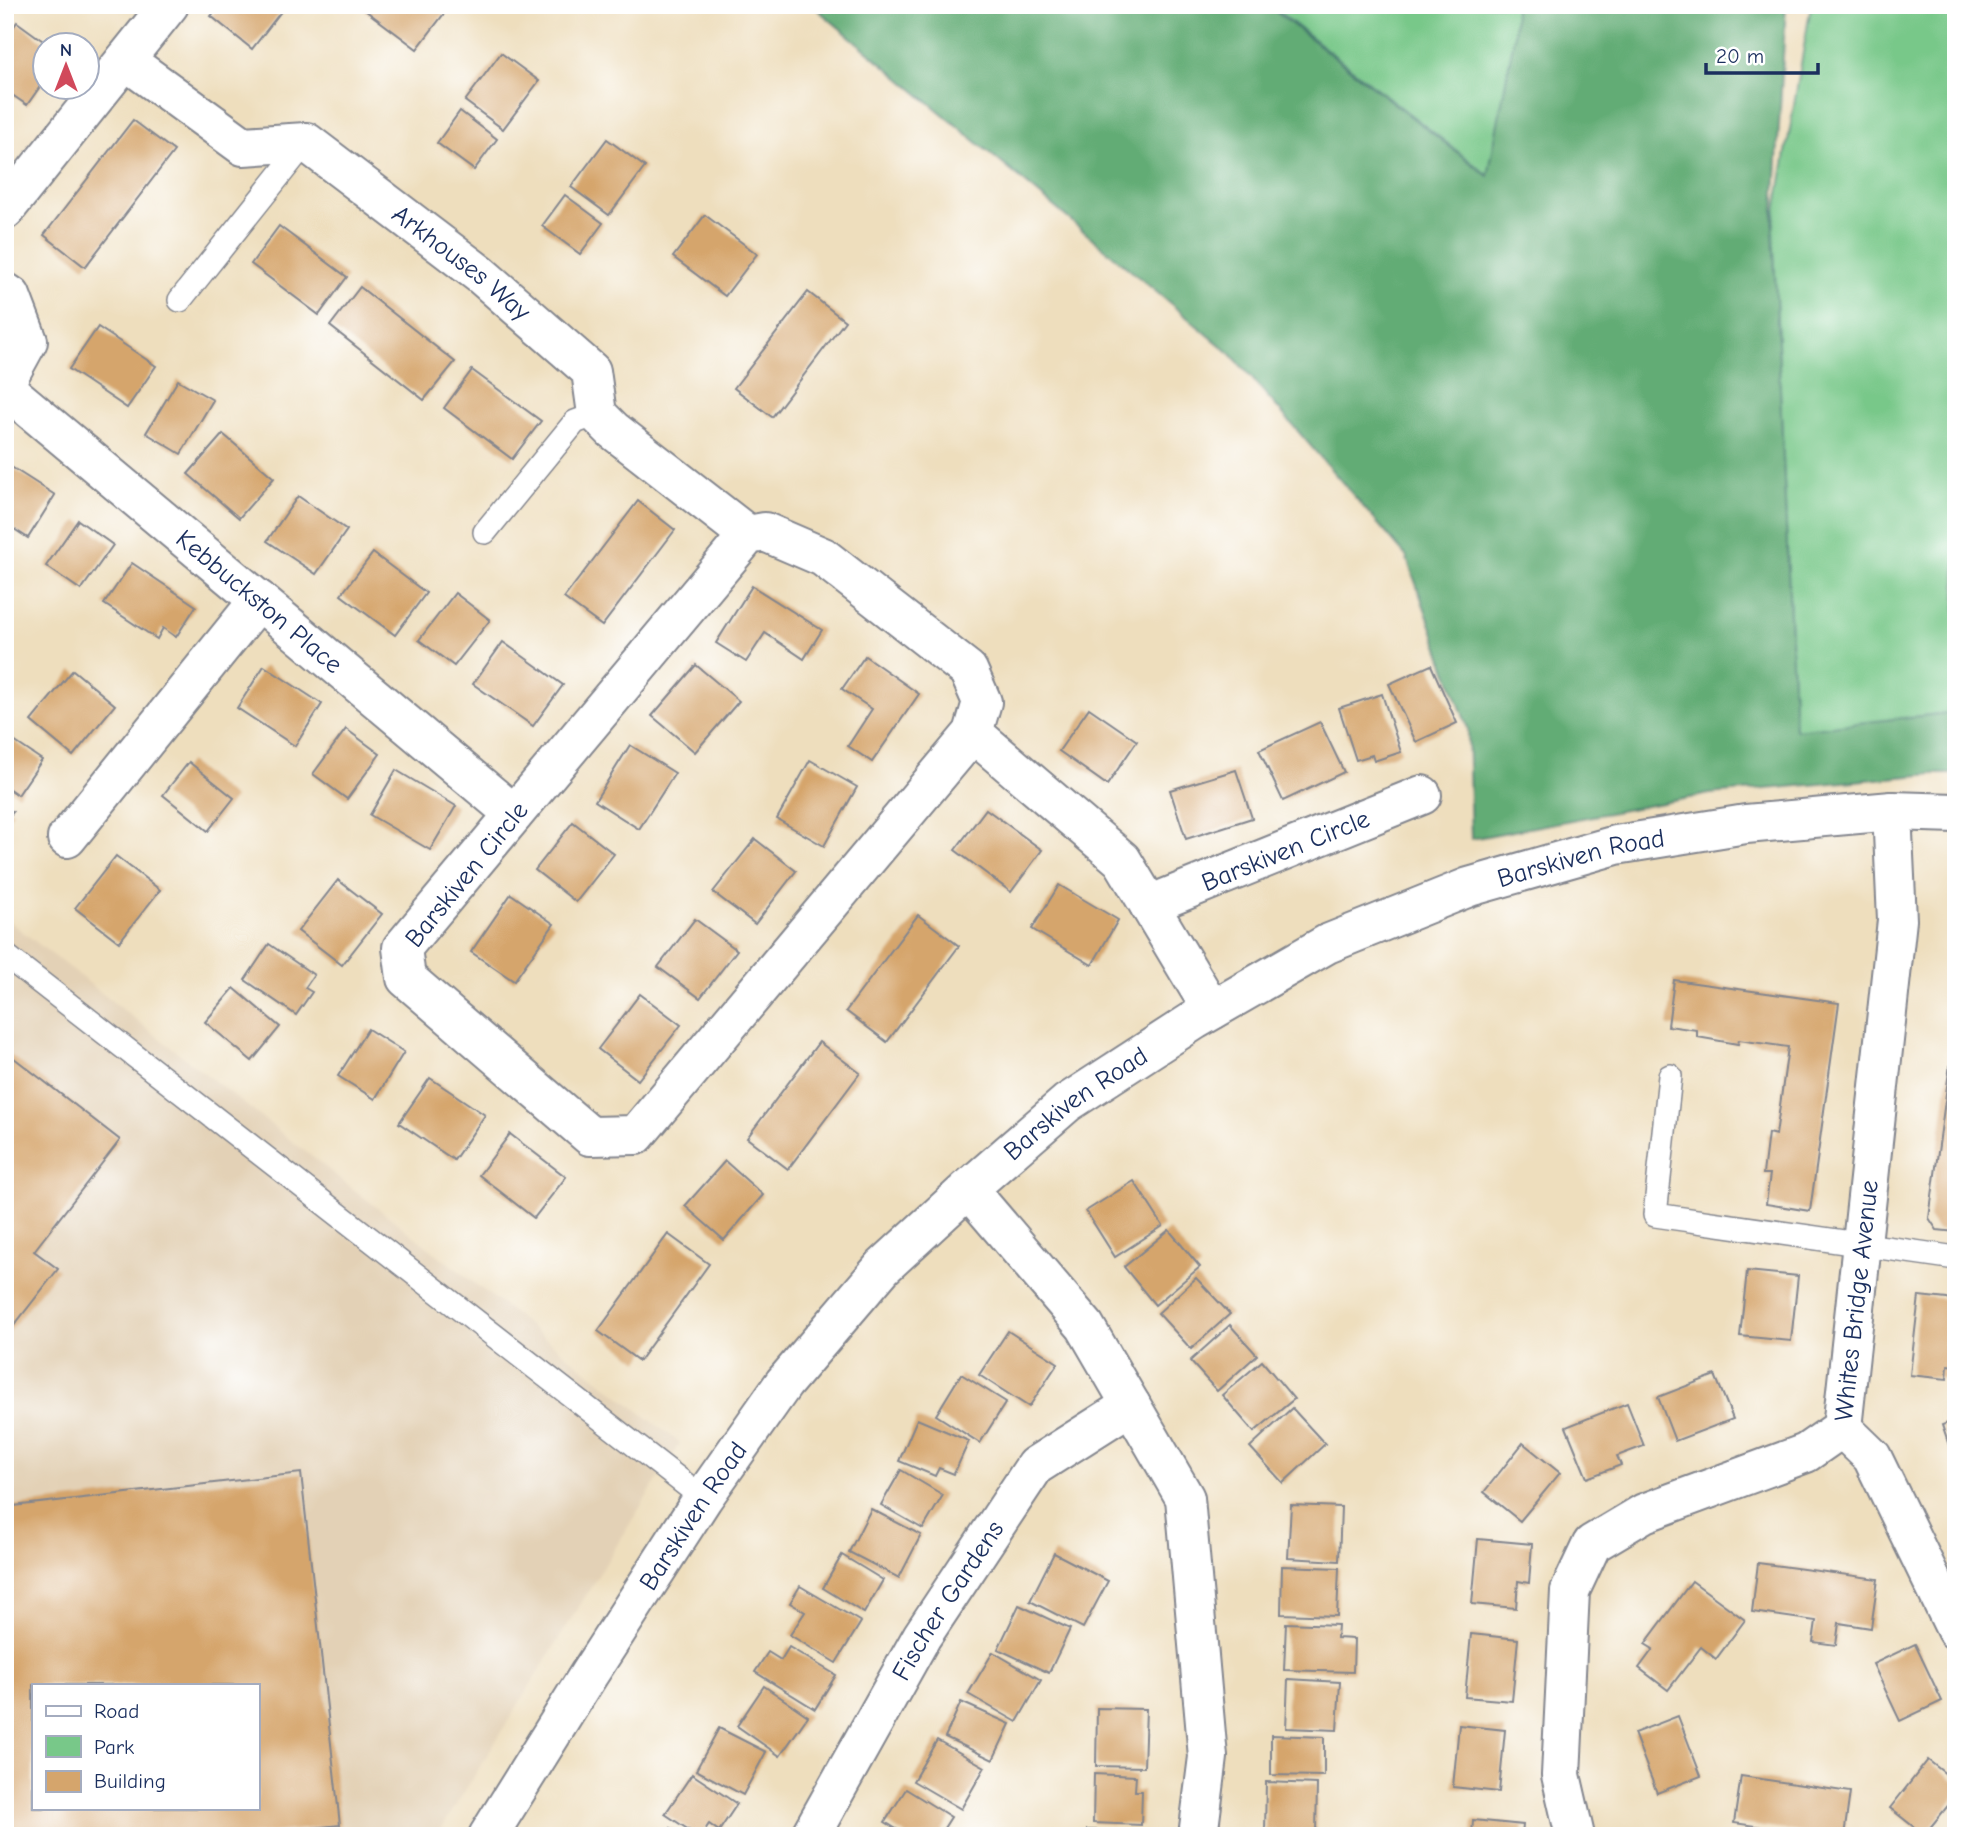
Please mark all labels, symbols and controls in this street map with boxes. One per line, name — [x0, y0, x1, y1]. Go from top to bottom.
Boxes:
north arrow — [32, 32, 102, 102]
scale bar — [1706, 32, 1818, 76]
text: N — [60, 39, 72, 61]
text: 20 m — [1716, 44, 1764, 68]
street label: Arkhouses Way — [386, 199, 537, 327]
street label: Kebbuckston Place — [170, 524, 348, 680]
street label: Barskiven Circle — [399, 796, 535, 953]
street label: Barskiven Circle — [1197, 804, 1374, 898]
street label: Barskiven Road — [1494, 823, 1667, 894]
street label: Barskiven Road — [998, 1041, 1153, 1167]
street label: Whites Bridge Avenue — [1829, 1179, 1885, 1423]
street label: Barskiven Road — [633, 1437, 754, 1596]
street label: Fischer Gardens — [886, 1515, 1010, 1686]
legend — [32, 1684, 259, 1810]
text: Road — [94, 1699, 139, 1723]
text: Park — [94, 1735, 134, 1759]
text: Building — [94, 1769, 166, 1793]

